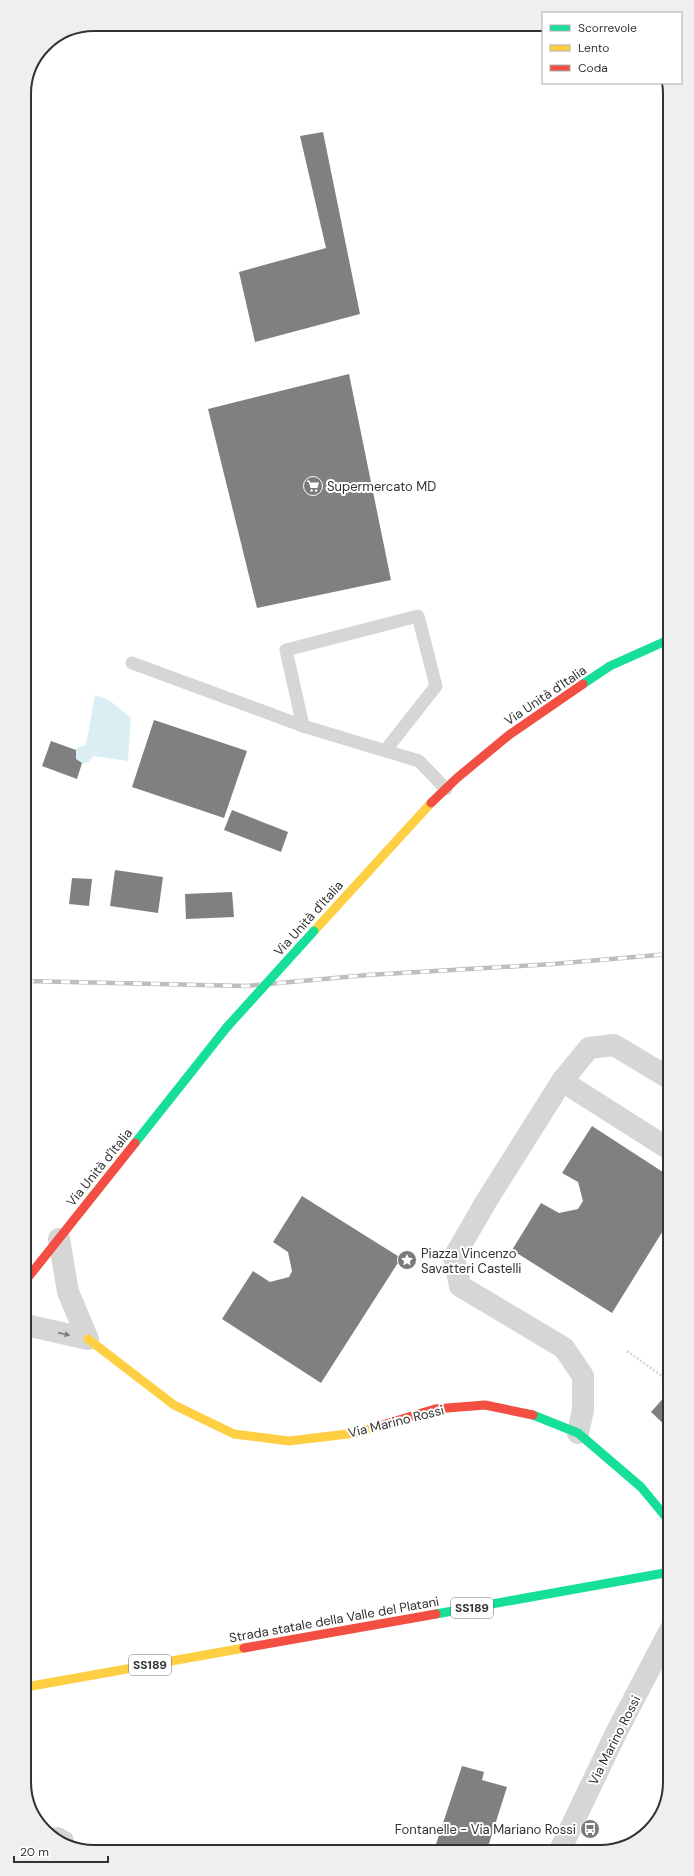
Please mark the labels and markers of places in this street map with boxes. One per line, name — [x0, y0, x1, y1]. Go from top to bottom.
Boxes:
supermarket icon: Supermercato MD — [302, 475, 324, 497]
place label: Supermercato MD — [327, 478, 436, 495]
place label: Piazza Vincenzo Savatteri Castelli — [421, 1245, 521, 1277]
place icon: Piazza Vincenzo Savatteri Castelli — [396, 1249, 418, 1271]
bus stop icon: Fontanelle - Via Mariano Rossi — [579, 1818, 601, 1840]
place label: Fontanelle - Via Mariano Rossi — [395, 1821, 576, 1838]

